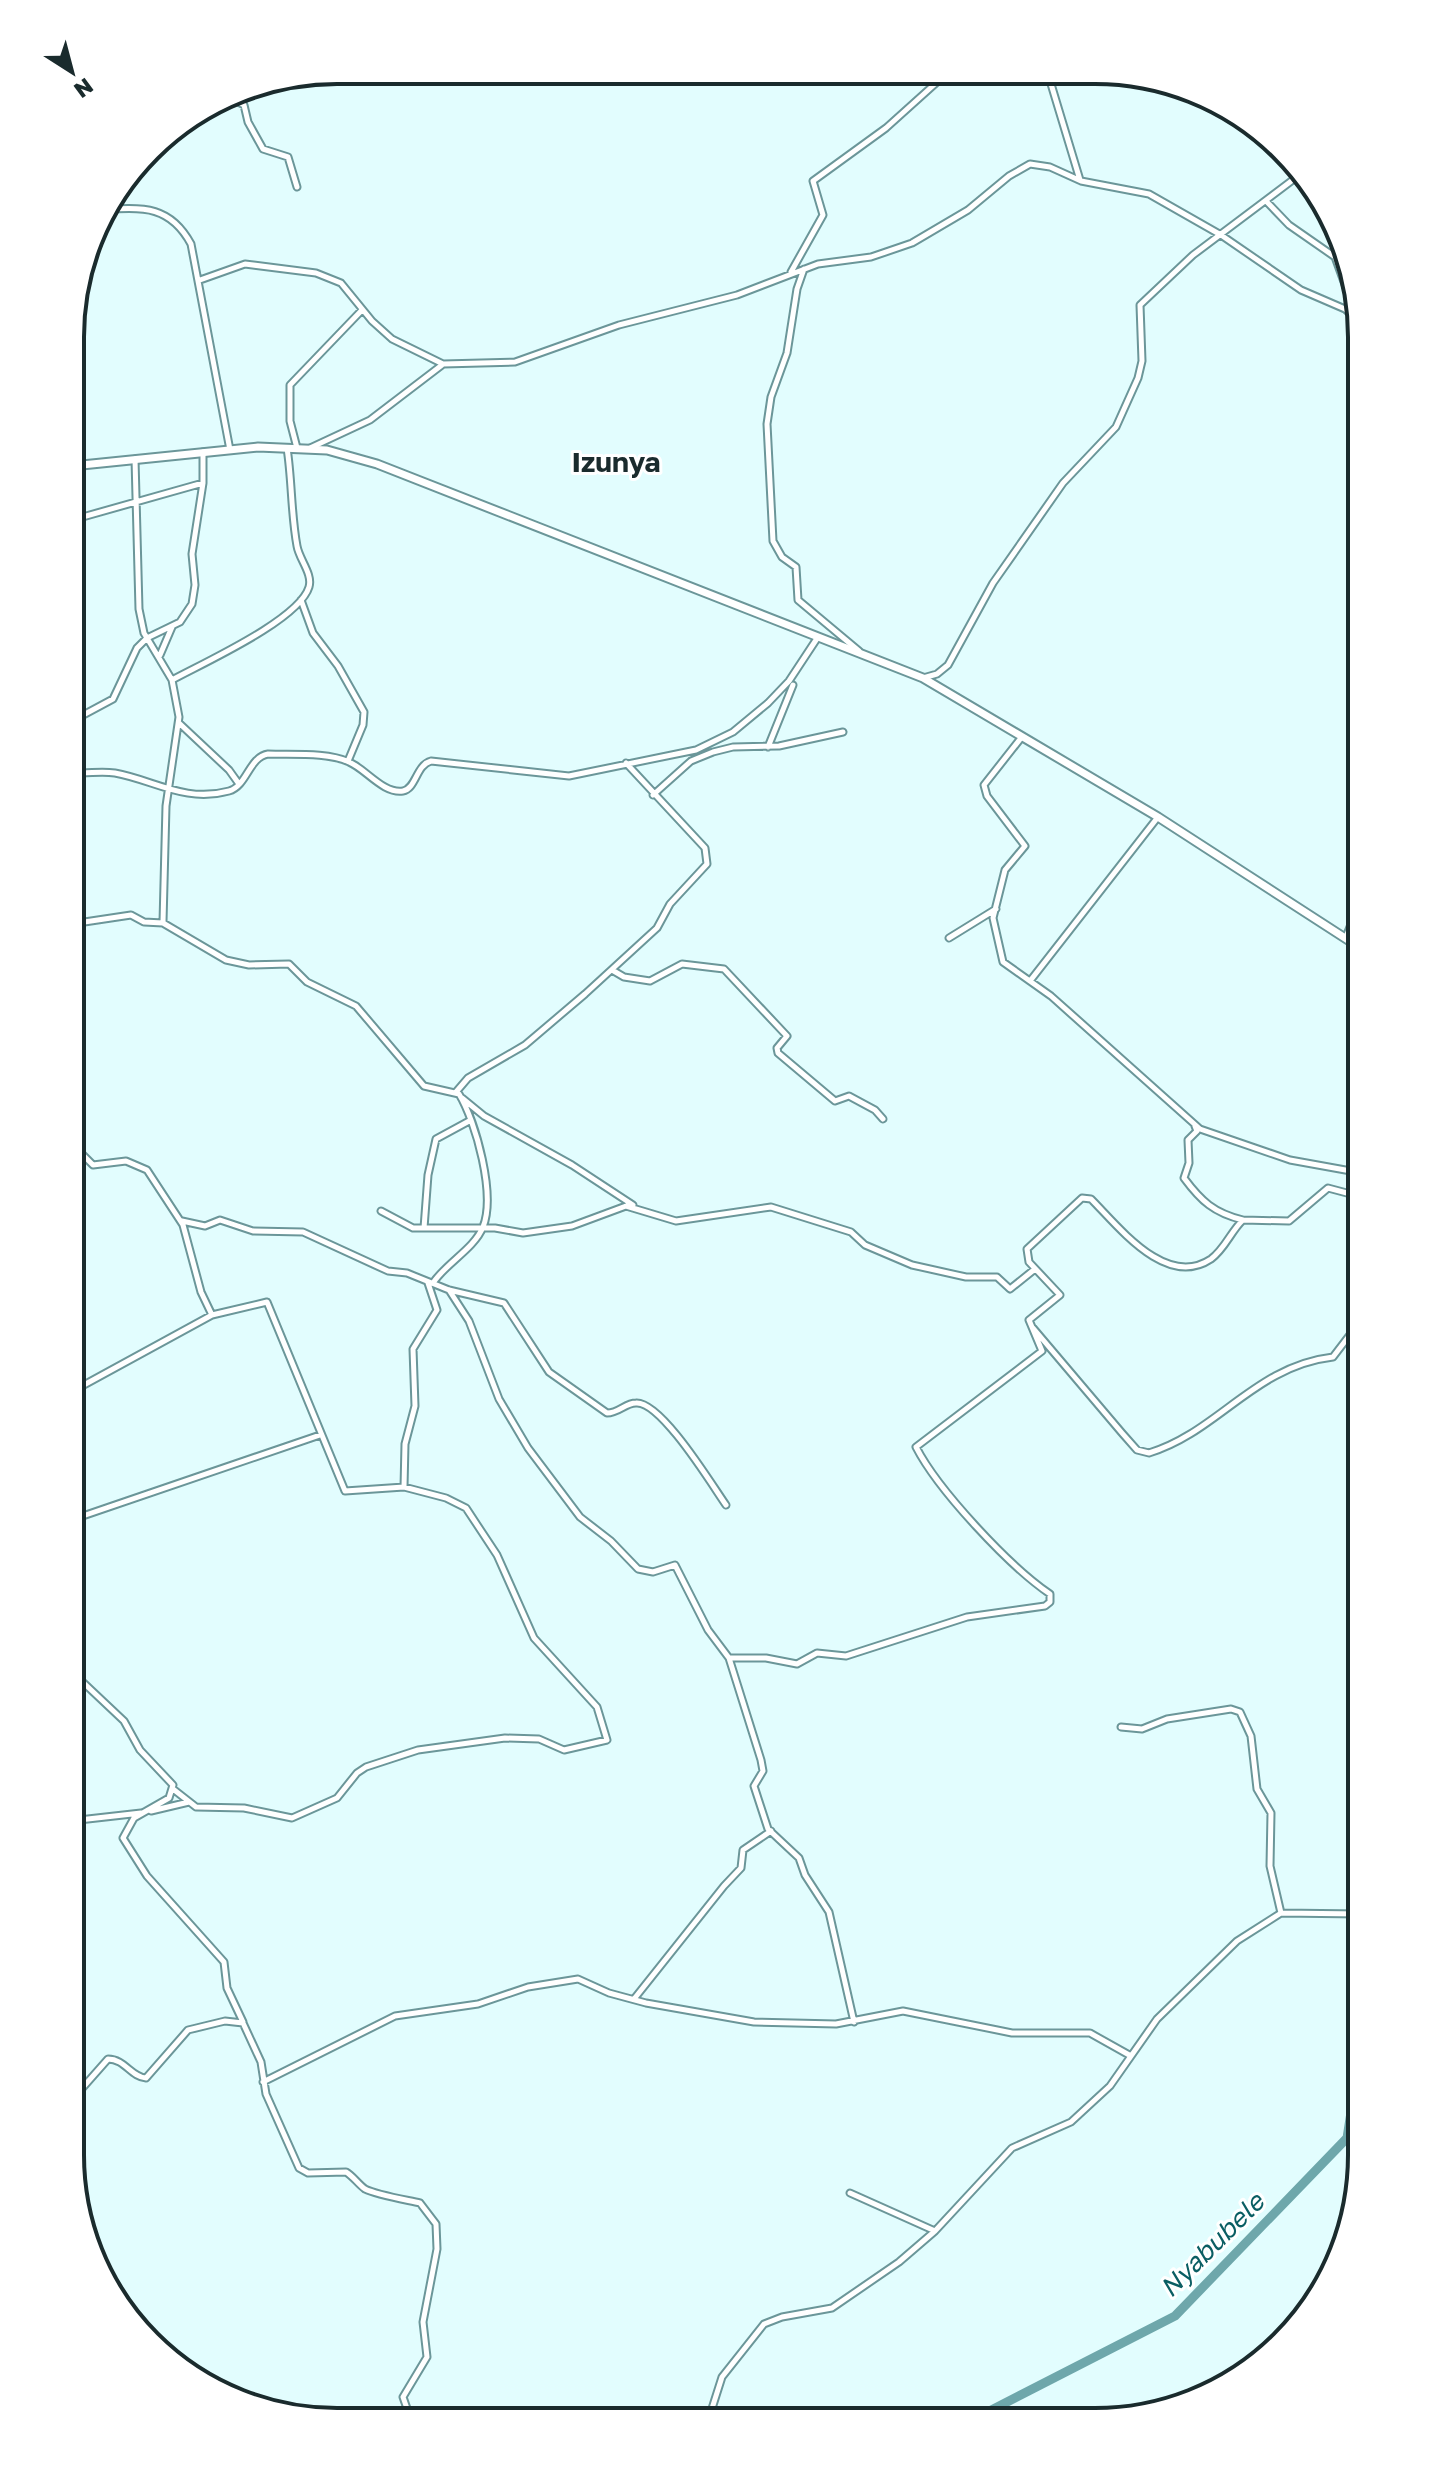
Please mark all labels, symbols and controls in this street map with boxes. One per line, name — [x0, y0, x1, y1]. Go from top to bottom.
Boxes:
north arrow — [32, 32, 112, 112]
text: N — [69, 73, 99, 104]
district label: Izunya — [571, 445, 661, 478]
water label: Nyabubele — [1153, 2185, 1271, 2303]

